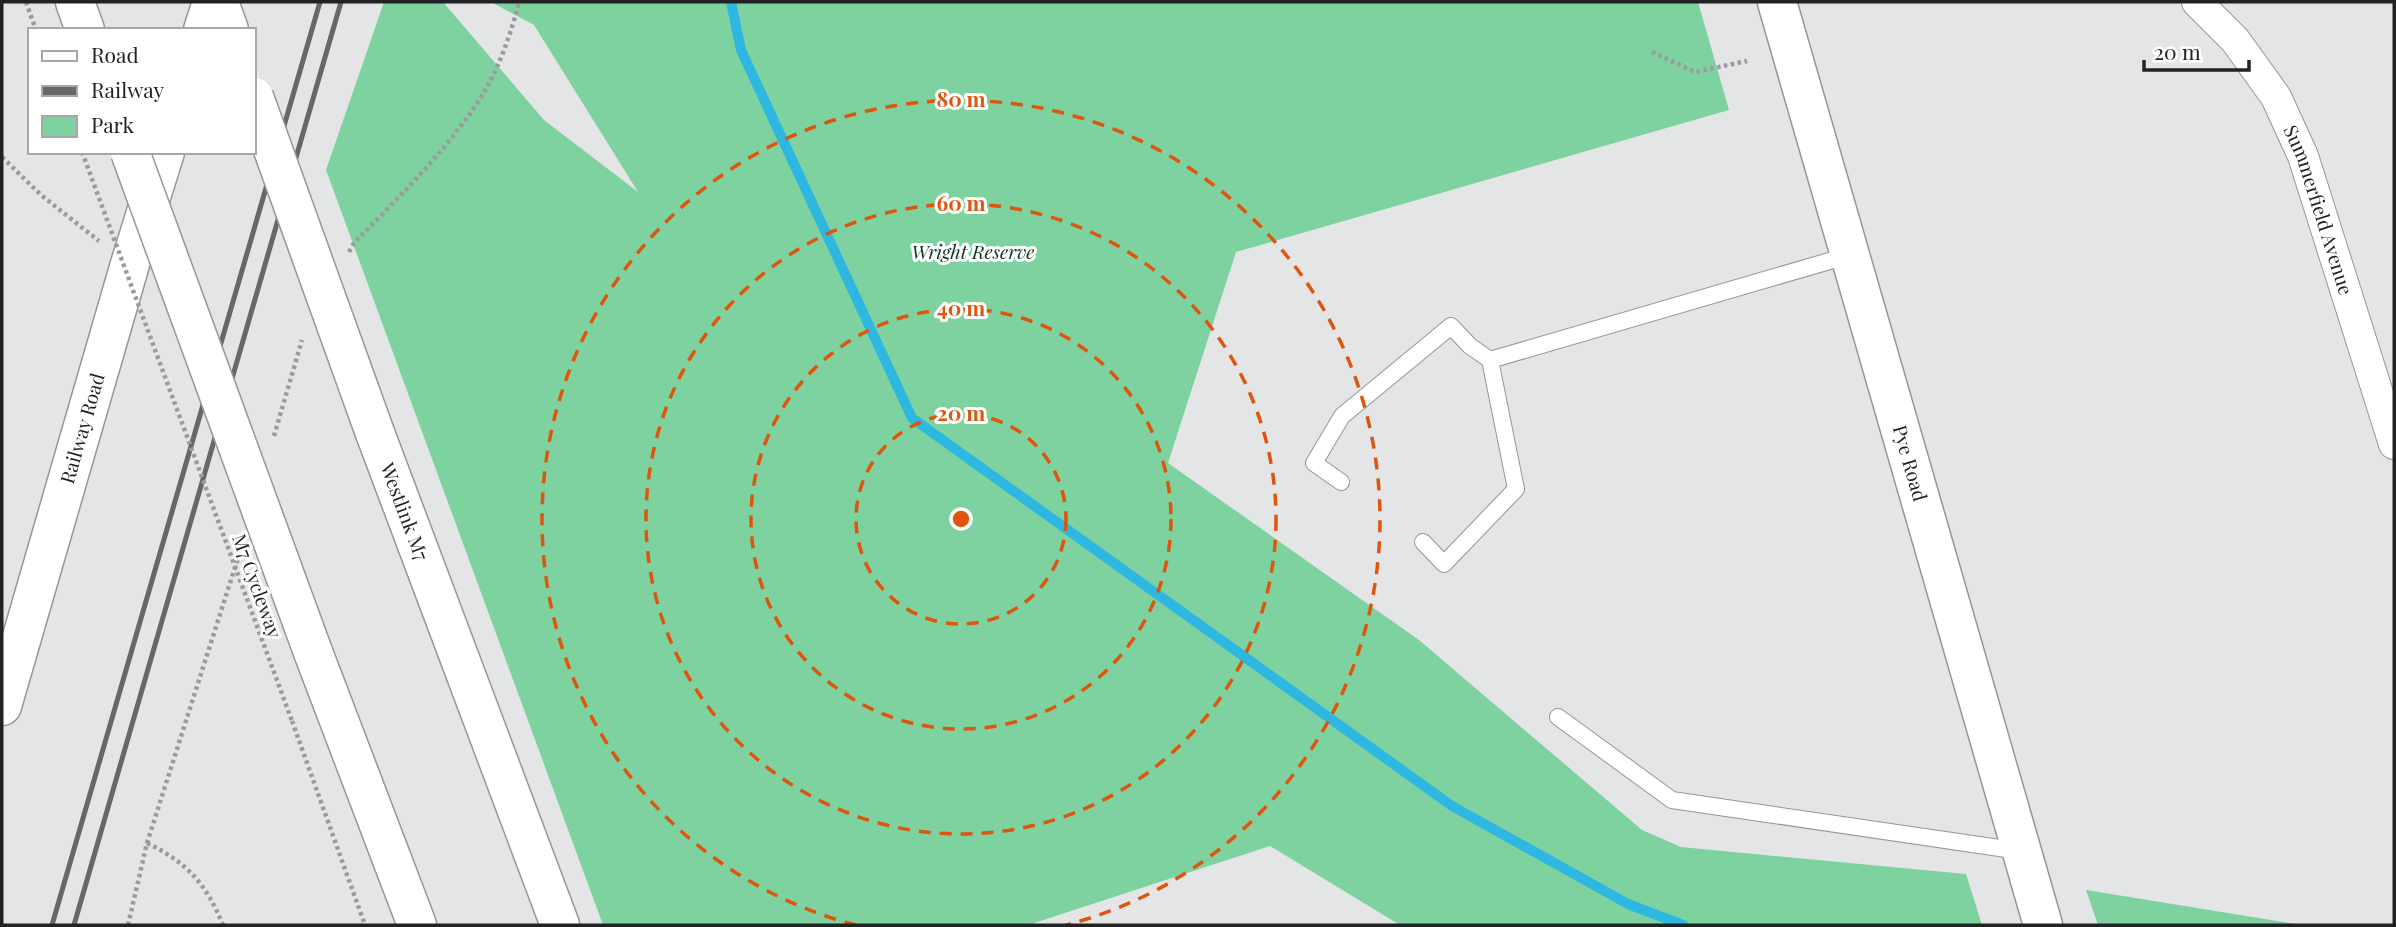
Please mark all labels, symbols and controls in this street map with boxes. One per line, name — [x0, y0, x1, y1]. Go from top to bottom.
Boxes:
legend — [28, 28, 256, 154]
scale bar — [2144, 28, 2249, 72]
text: 20 m — [2154, 37, 2201, 65]
text: Road — [91, 40, 139, 68]
text: Railway — [91, 75, 165, 103]
text: 80 m — [936, 84, 986, 112]
text: Park — [91, 110, 135, 138]
street label: Summerfield Avenue — [2278, 120, 2360, 298]
text: 60 m — [936, 188, 986, 216]
park label: Wright Reserve — [911, 238, 1035, 264]
text: 40 m — [937, 293, 985, 321]
street label: Railway Road — [53, 370, 110, 486]
text: 20 m — [937, 398, 985, 426]
street label: Pye Road — [1888, 422, 1934, 504]
street label: Westlink M7 — [375, 458, 436, 564]
centre of rings — [949, 507, 973, 531]
street label: M7 Cycleway — [227, 530, 289, 642]

